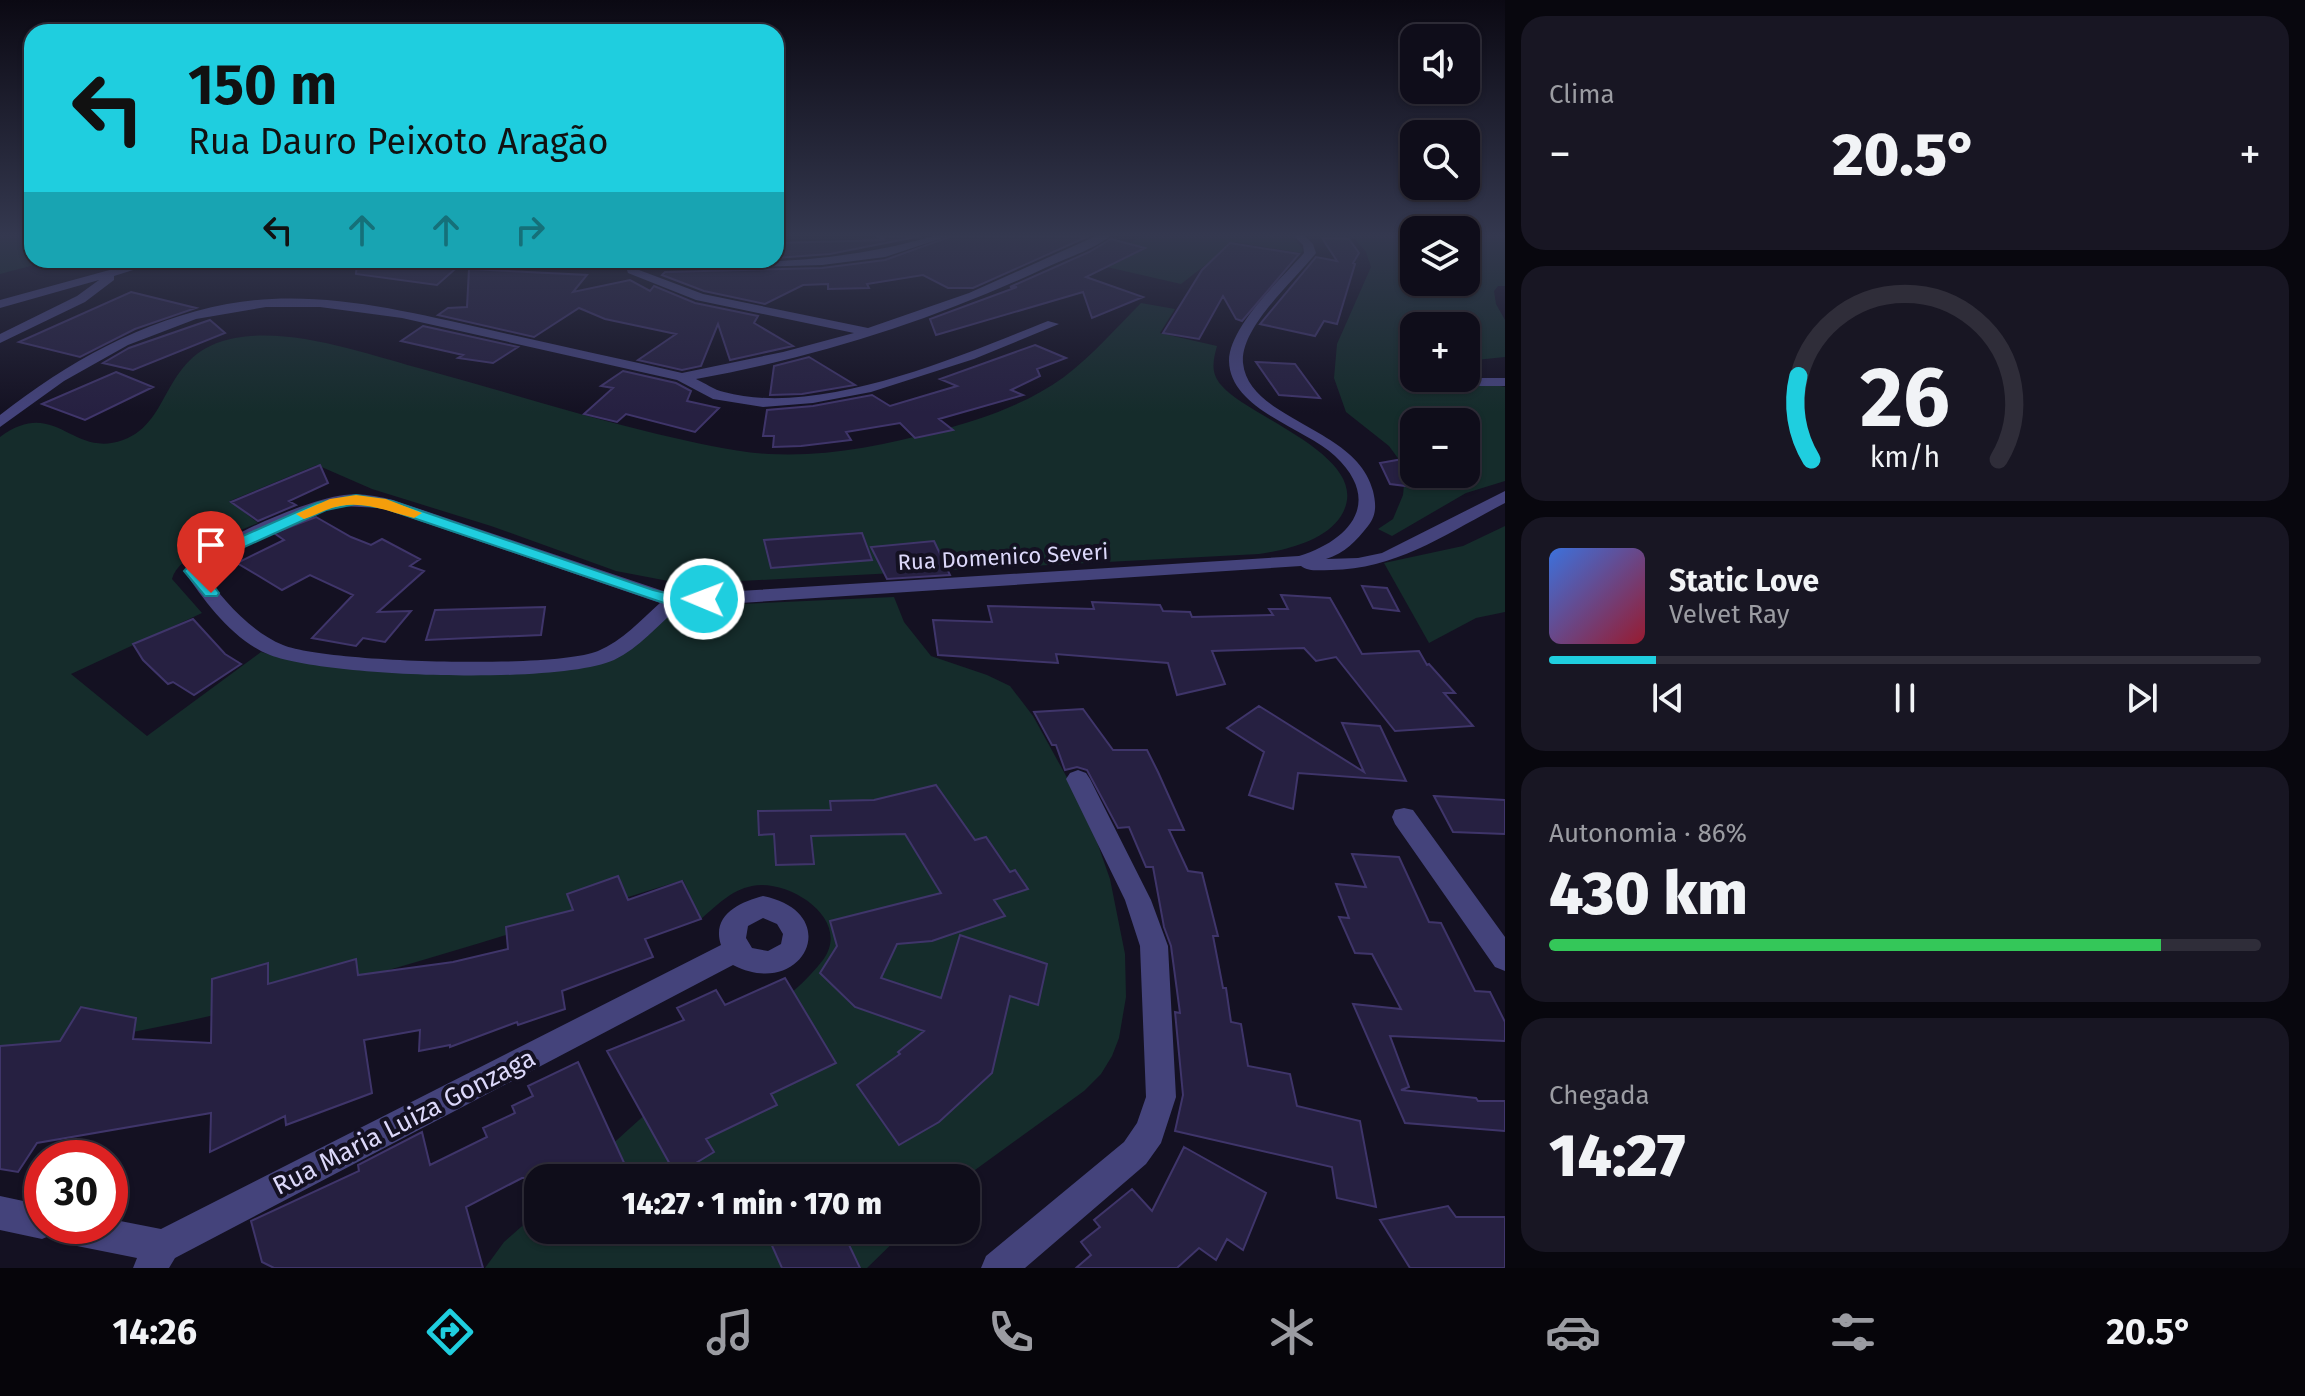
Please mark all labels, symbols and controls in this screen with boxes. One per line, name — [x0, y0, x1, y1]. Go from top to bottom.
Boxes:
map controls — [1400, 24, 1480, 488]
button: sound — [1400, 24, 1480, 104]
text: 150 m — [188, 52, 337, 119]
icon: left — [56, 56, 160, 160]
text: Clima — [1549, 79, 1615, 110]
text: 20.5° — [1832, 119, 1978, 191]
text: Rua Dauro Peixoto Aragão — [188, 120, 609, 164]
button: search — [1400, 120, 1480, 200]
text: − — [1549, 128, 1571, 181]
text: + — [2239, 128, 2261, 181]
icon: left — [256, 208, 300, 252]
icon: ahead — [340, 208, 384, 252]
icon: ahead — [424, 208, 468, 252]
icon: right — [508, 208, 552, 252]
button: layers — [1400, 216, 1480, 296]
button: + — [1400, 312, 1480, 392]
text: 26 — [1860, 347, 1950, 447]
button: − — [1400, 408, 1480, 488]
text: km/h — [1870, 440, 1940, 475]
pin — [177, 511, 245, 593]
icon: arrive — [189, 523, 233, 567]
street label: Rua Domenico Severi — [897, 538, 1109, 576]
position arrow — [662, 557, 746, 641]
text: Static Love — [1669, 563, 1819, 599]
text: Velvet Ray — [1669, 599, 1789, 630]
icon: previous — [1646, 676, 1690, 720]
icon: pause — [1883, 676, 1927, 720]
icon: next — [2120, 676, 2164, 720]
text: Autonomia · 86% — [1549, 818, 1747, 849]
text: 430 km — [1549, 858, 1748, 930]
street label: Rua Maria Luiza Gonzaga — [268, 1042, 540, 1202]
text: Chegada — [1549, 1080, 1650, 1111]
text: 14:27 — [1549, 1120, 1686, 1192]
speed limit sign: 30 — [24, 1140, 128, 1244]
text: 14:27 · 1 min · 170 m — [622, 1186, 882, 1222]
icon: directions — [422, 1304, 478, 1360]
icon: music — [702, 1304, 758, 1360]
icon: phone — [983, 1304, 1039, 1360]
icon: climate — [1264, 1304, 1320, 1360]
icon: car — [1545, 1304, 1601, 1360]
icon: filters — [1825, 1304, 1881, 1360]
text: 14:26 — [112, 1310, 197, 1354]
text: 20.5° — [2106, 1310, 2193, 1354]

